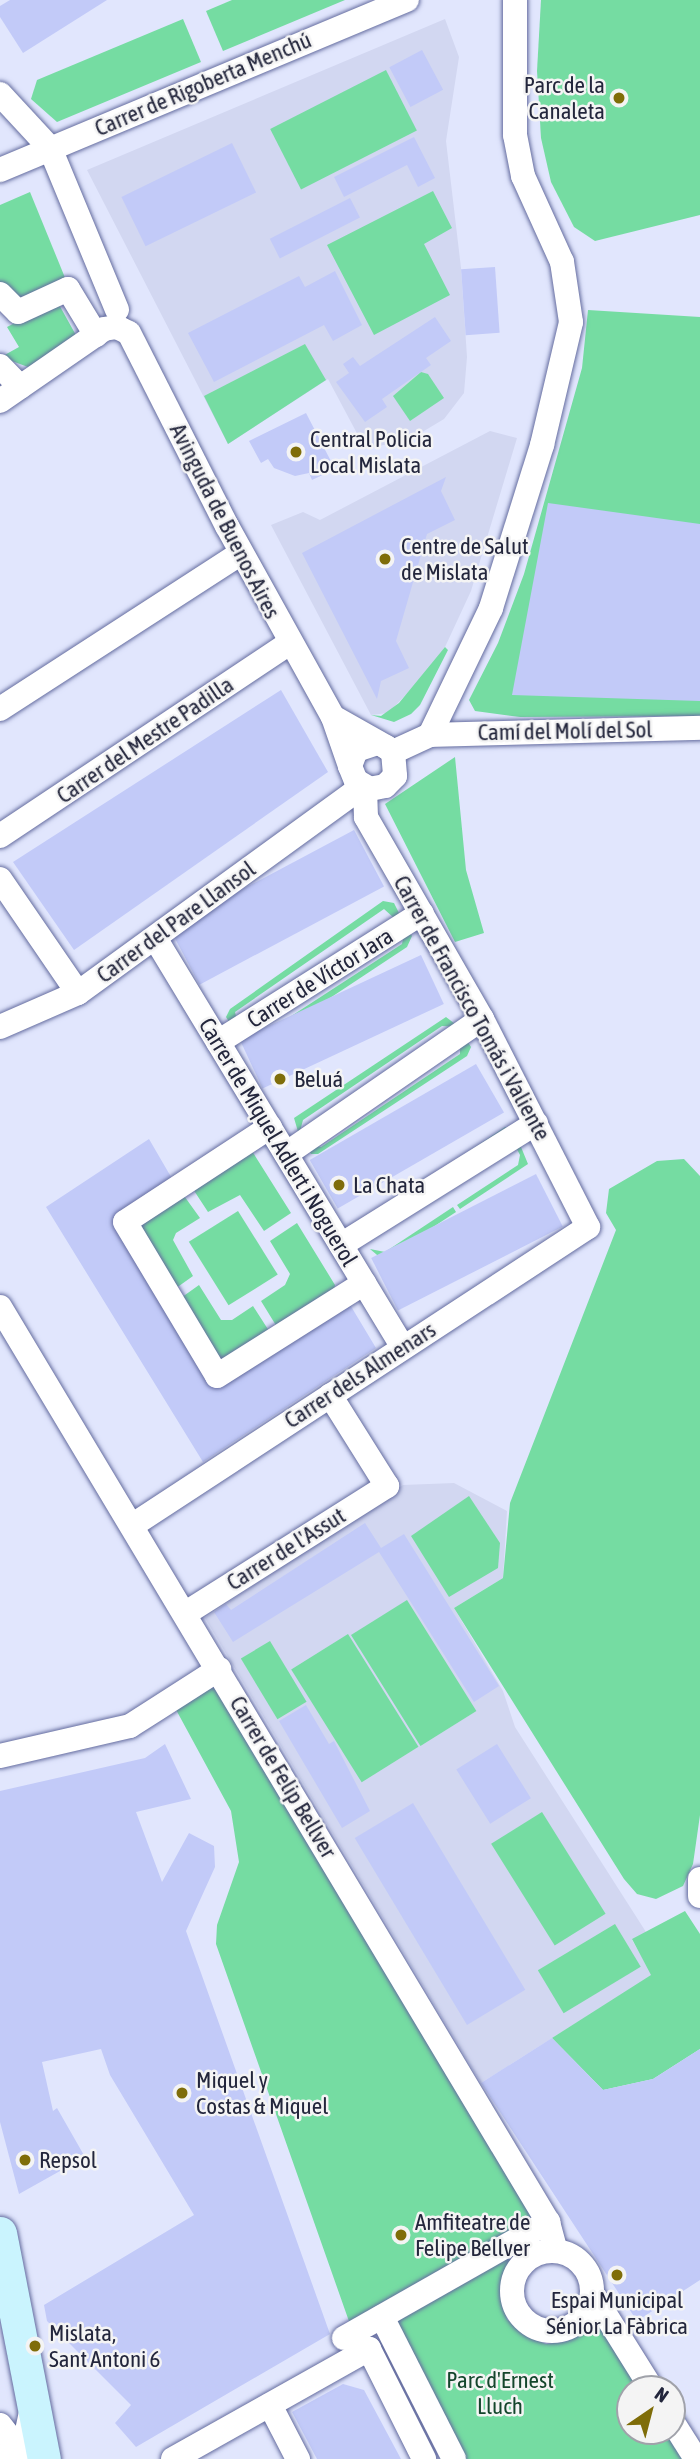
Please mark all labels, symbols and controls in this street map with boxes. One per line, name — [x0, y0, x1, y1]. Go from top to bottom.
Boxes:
street label: Carrer de Rigoberta Menchú — [91, 26, 315, 142]
place label: Parc de la Canaleta — [524, 71, 605, 125]
marker: Parc de la Canaleta — [611, 90, 627, 106]
street label: Avinguda de Buenos Aires — [164, 419, 286, 623]
place label: Central Policia Local Mislata — [310, 425, 433, 479]
marker: Central Policia Local Mislata — [288, 444, 304, 460]
place label: Centre de Salut de Mislata — [401, 532, 529, 586]
marker: Centre de Salut de Mislata — [375, 549, 395, 569]
street label: Carrer del Mestre Padilla — [51, 671, 239, 809]
street label: Camí del Molí del Sol — [477, 716, 653, 746]
street label: Carrer del Pare Llansol — [91, 855, 261, 989]
street label: Carrer de Francisco Tomás i Valiente — [388, 871, 556, 1145]
street label: Carrer de Víctor Jara — [242, 922, 398, 1034]
street label: Carrer de Miquel Adlert i Noguerol — [193, 1013, 363, 1271]
place label: Beluá — [294, 1065, 343, 1093]
marker: Beluá — [272, 1071, 288, 1087]
place label: La Chata — [353, 1171, 425, 1199]
marker: La Chata — [331, 1177, 347, 1193]
street label: Carrer dels Almenars — [279, 1316, 441, 1434]
street label: Carrer de l'Assut — [222, 1502, 350, 1596]
street label: Carrer de Felip Bellver — [224, 1691, 342, 1863]
place label: Miquel y Costas & Miquel — [196, 2066, 328, 2120]
marker: Miquel y Costas & Miquel — [174, 2085, 190, 2101]
place label: Repsol — [39, 2146, 97, 2174]
marker: Repsol — [17, 2152, 33, 2168]
place label: Amfiteatre de Felipe Bellver — [415, 2208, 530, 2262]
marker: Amfiteatre de Felipe Bellver — [393, 2227, 409, 2243]
marker: Espai Municipal Sénior La Fàbrica — [609, 2267, 625, 2283]
place label: Espai Municipal Sénior La Fàbrica — [546, 2286, 688, 2340]
place label: Mislata, Sant Antoni 6 — [49, 2319, 160, 2373]
marker: Mislata, Sant Antoni 6 — [27, 2338, 43, 2354]
park label: Parc d'Ernest Lluch — [446, 2366, 554, 2420]
north arrow — [616, 2375, 686, 2445]
text: N — [651, 2382, 673, 2407]

